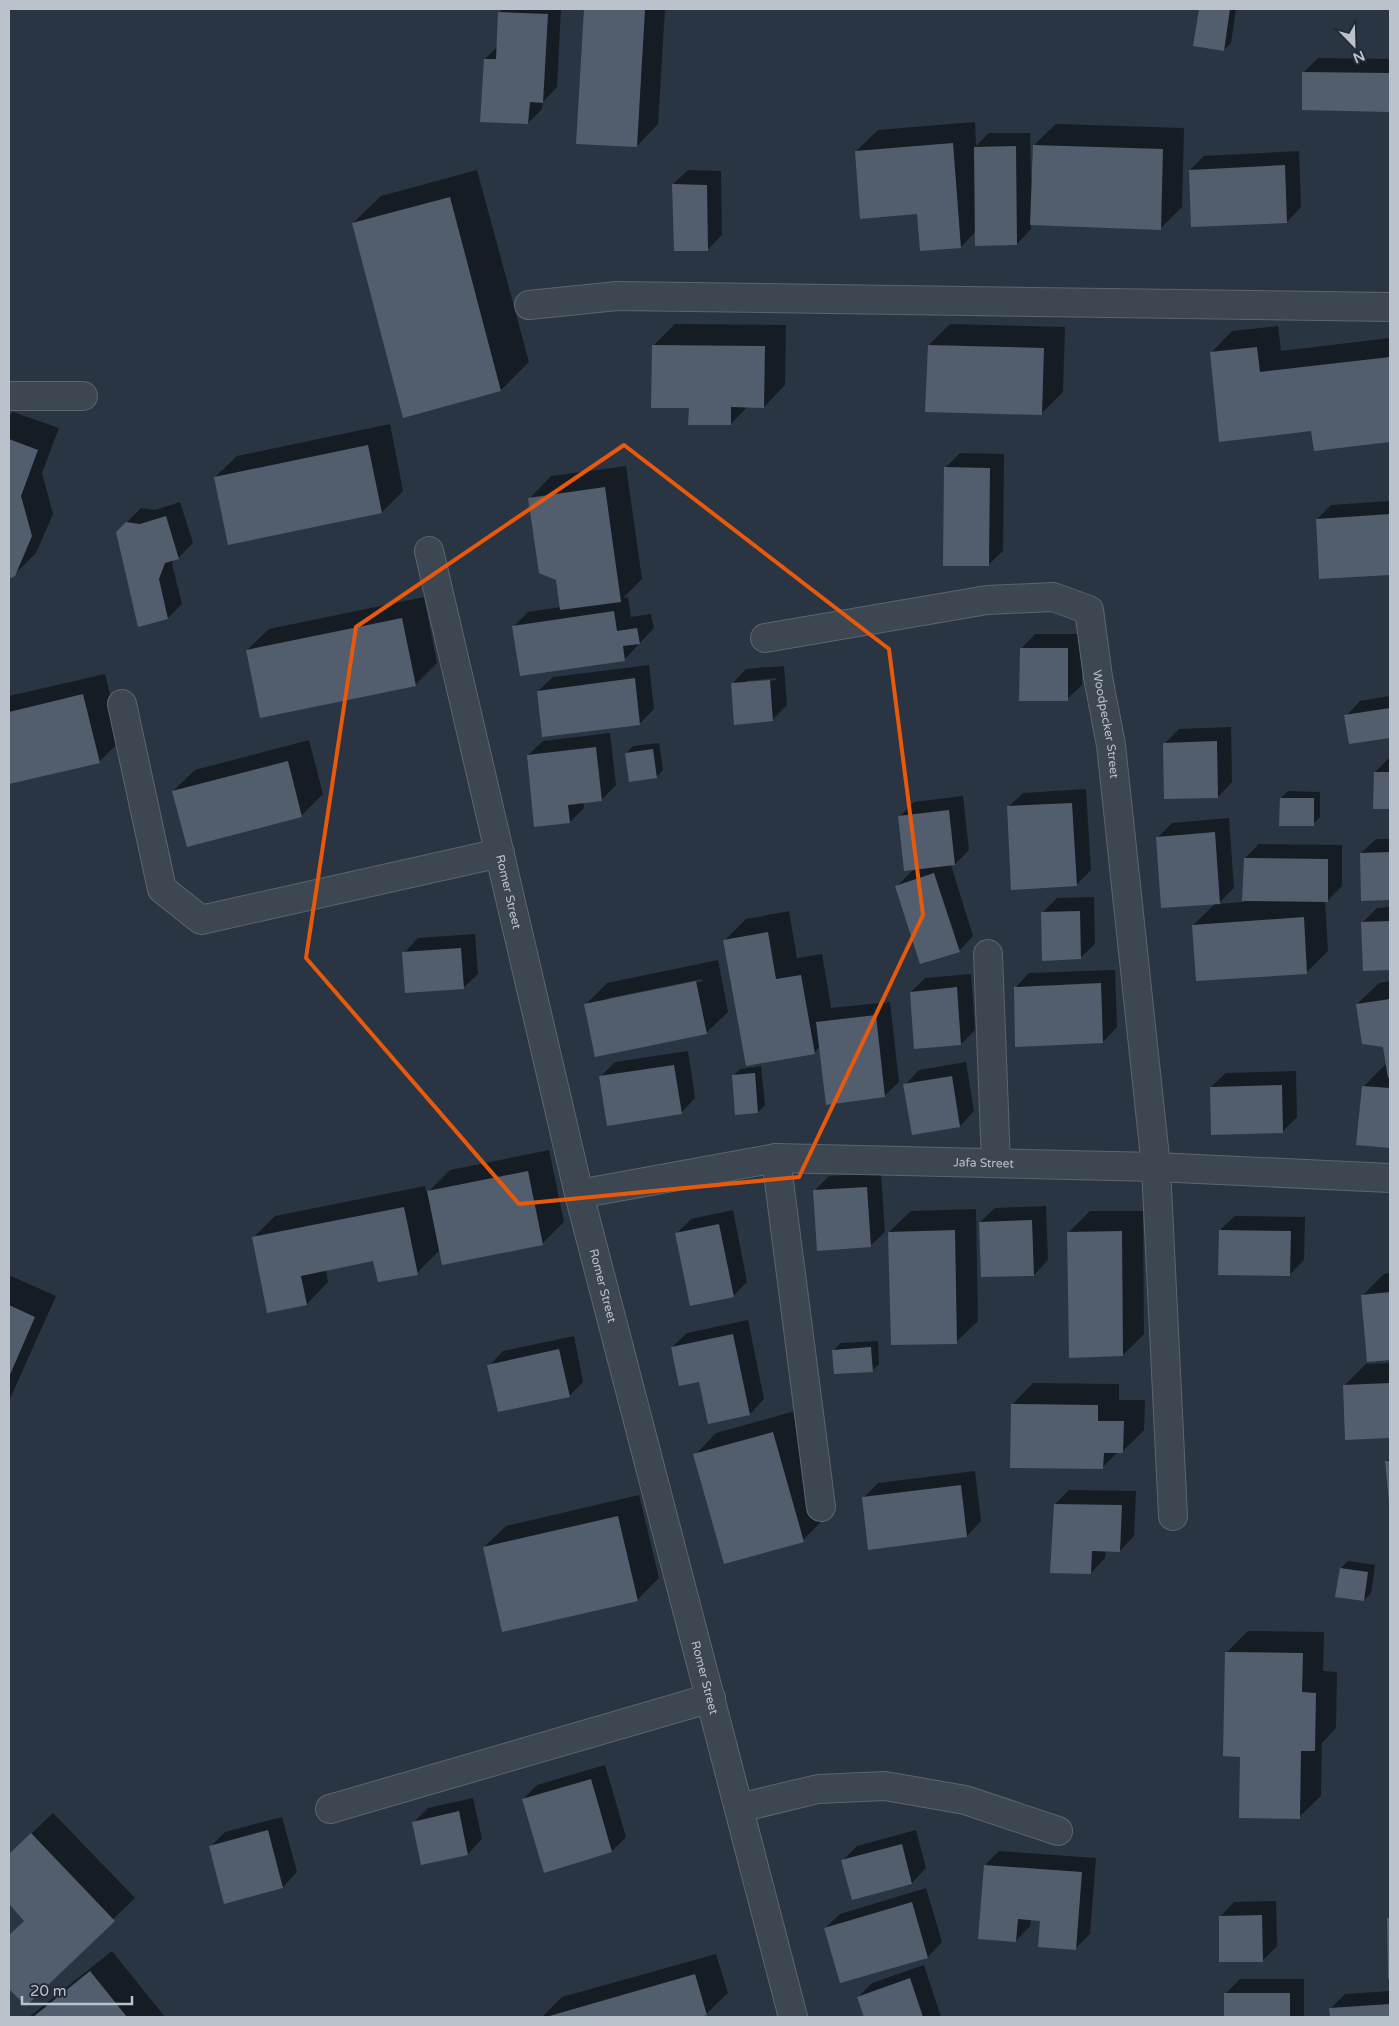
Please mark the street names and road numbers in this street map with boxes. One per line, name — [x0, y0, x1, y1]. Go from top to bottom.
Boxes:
street label: Woodpecker Street — [1090, 669, 1122, 779]
street label: Romer Street — [493, 853, 524, 931]
street label: Jafa Street — [953, 1155, 1015, 1171]
street label: Romer Street — [587, 1247, 619, 1324]
street label: Romer Street — [688, 1639, 721, 1716]

